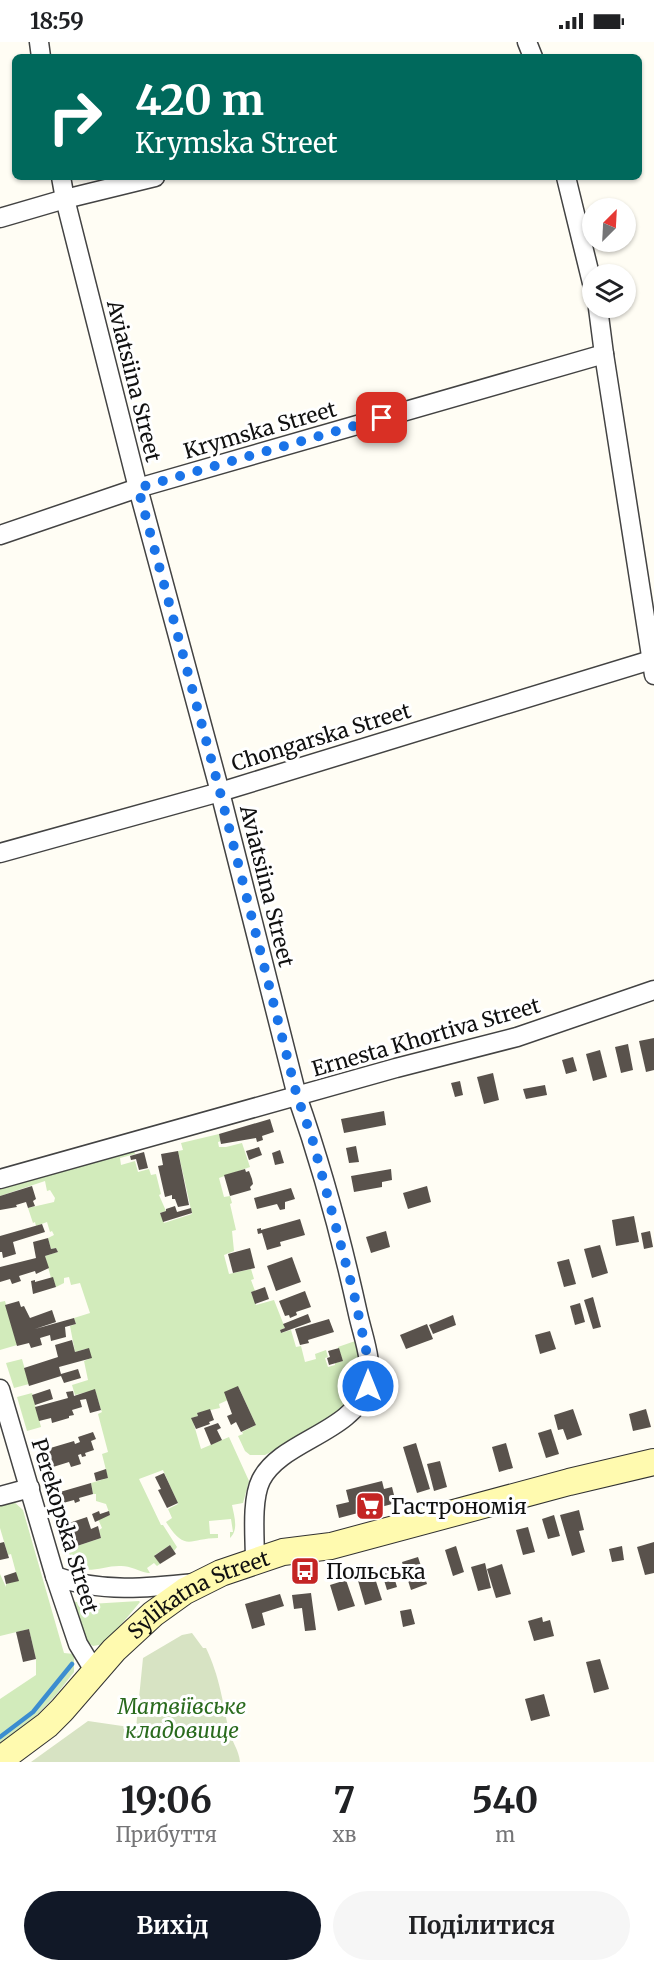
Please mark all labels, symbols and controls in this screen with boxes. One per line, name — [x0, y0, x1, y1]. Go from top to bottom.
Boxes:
text: 18:59 — [30, 7, 84, 35]
text: 420 m — [135, 74, 264, 126]
icon: right — [36, 78, 114, 156]
text: Krymska Street — [135, 126, 338, 160]
north arrow — [582, 198, 636, 252]
map controls — [582, 198, 636, 318]
button: layers — [582, 264, 636, 318]
street label: Aviatsiina Street — [101, 296, 167, 465]
pin — [356, 392, 407, 443]
street label: Krymska Street — [181, 395, 339, 465]
icon: arrive — [365, 401, 398, 434]
street label: Chongarska Street — [228, 697, 414, 777]
street label: Aviatsiina Street — [234, 801, 300, 970]
street label: Ernesta Khortiva Street — [309, 991, 543, 1083]
position arrow — [336, 1354, 400, 1418]
street label: Perekopska Street — [26, 1435, 104, 1617]
supermarket icon: Гастрономія — [354, 1490, 386, 1522]
place label: Гастрономія — [391, 1493, 527, 1520]
street label: Sylikatna Street — [122, 1544, 273, 1645]
bus stop icon: Польська — [289, 1555, 321, 1587]
place label: Польська — [326, 1558, 425, 1585]
park label: Матвіївське кладовище — [117, 1693, 246, 1744]
text: 19:06 — [120, 1778, 212, 1823]
text: 7 — [333, 1778, 355, 1823]
text: 540 — [472, 1778, 538, 1823]
text: Прибуття — [116, 1822, 217, 1847]
text: хв — [332, 1822, 356, 1847]
text: m — [495, 1822, 515, 1847]
button: Вихід — [24, 1891, 321, 1960]
button: Поділитися — [333, 1891, 630, 1960]

